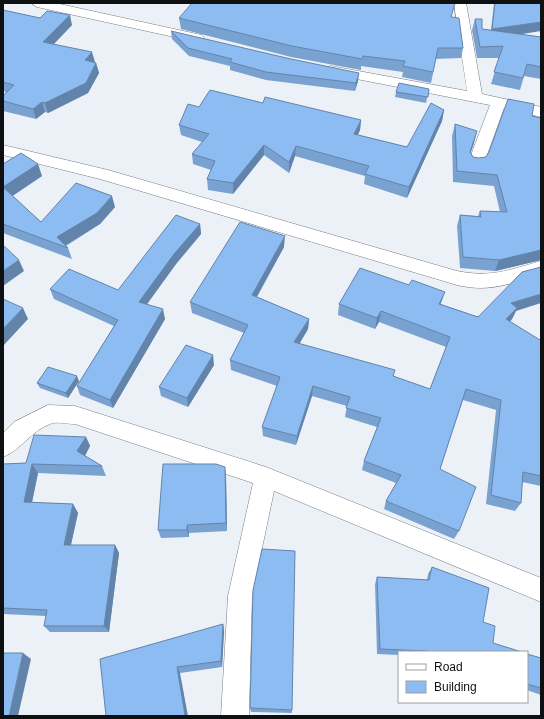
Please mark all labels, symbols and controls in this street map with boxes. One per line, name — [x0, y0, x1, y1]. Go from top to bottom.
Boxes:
legend — [398, 651, 528, 703]
text: Road — [434, 660, 463, 674]
text: Building — [434, 680, 477, 694]

